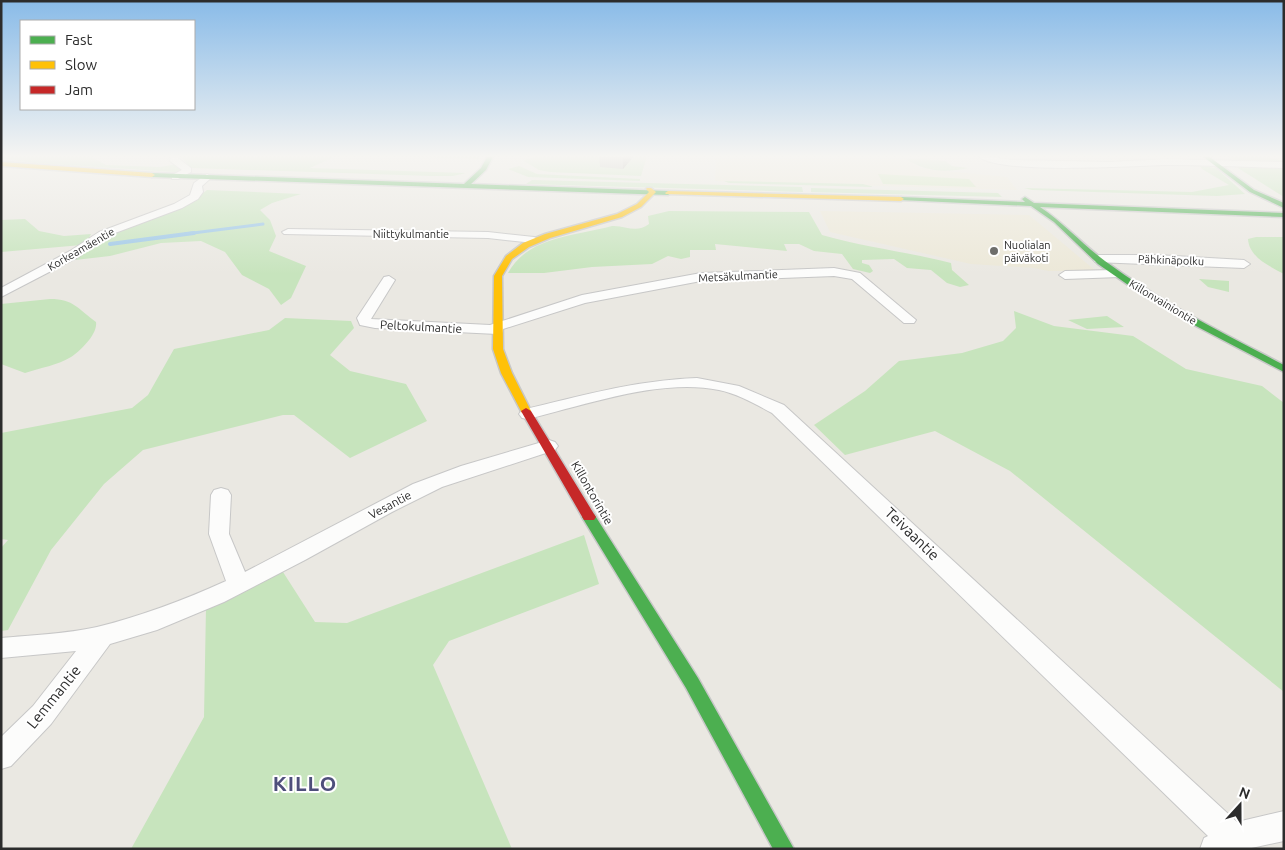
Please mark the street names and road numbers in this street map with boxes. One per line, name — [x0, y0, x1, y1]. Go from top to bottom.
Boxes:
street label: Korkeamäentie — [46, 225, 116, 273]
street label: Niittykulmantie — [373, 228, 449, 240]
street label: Pähkinäpolku — [1138, 253, 1204, 267]
street label: Metsäkulmantie — [698, 268, 778, 284]
street label: Killonvainiontie — [1127, 277, 1199, 327]
street label: Peltokulmantie — [380, 318, 462, 335]
street label: Killontorintie — [569, 459, 616, 527]
street label: Vesantie — [366, 488, 413, 521]
street label: Teivaantie — [882, 504, 943, 564]
street label: Lemmantie — [23, 662, 84, 732]

